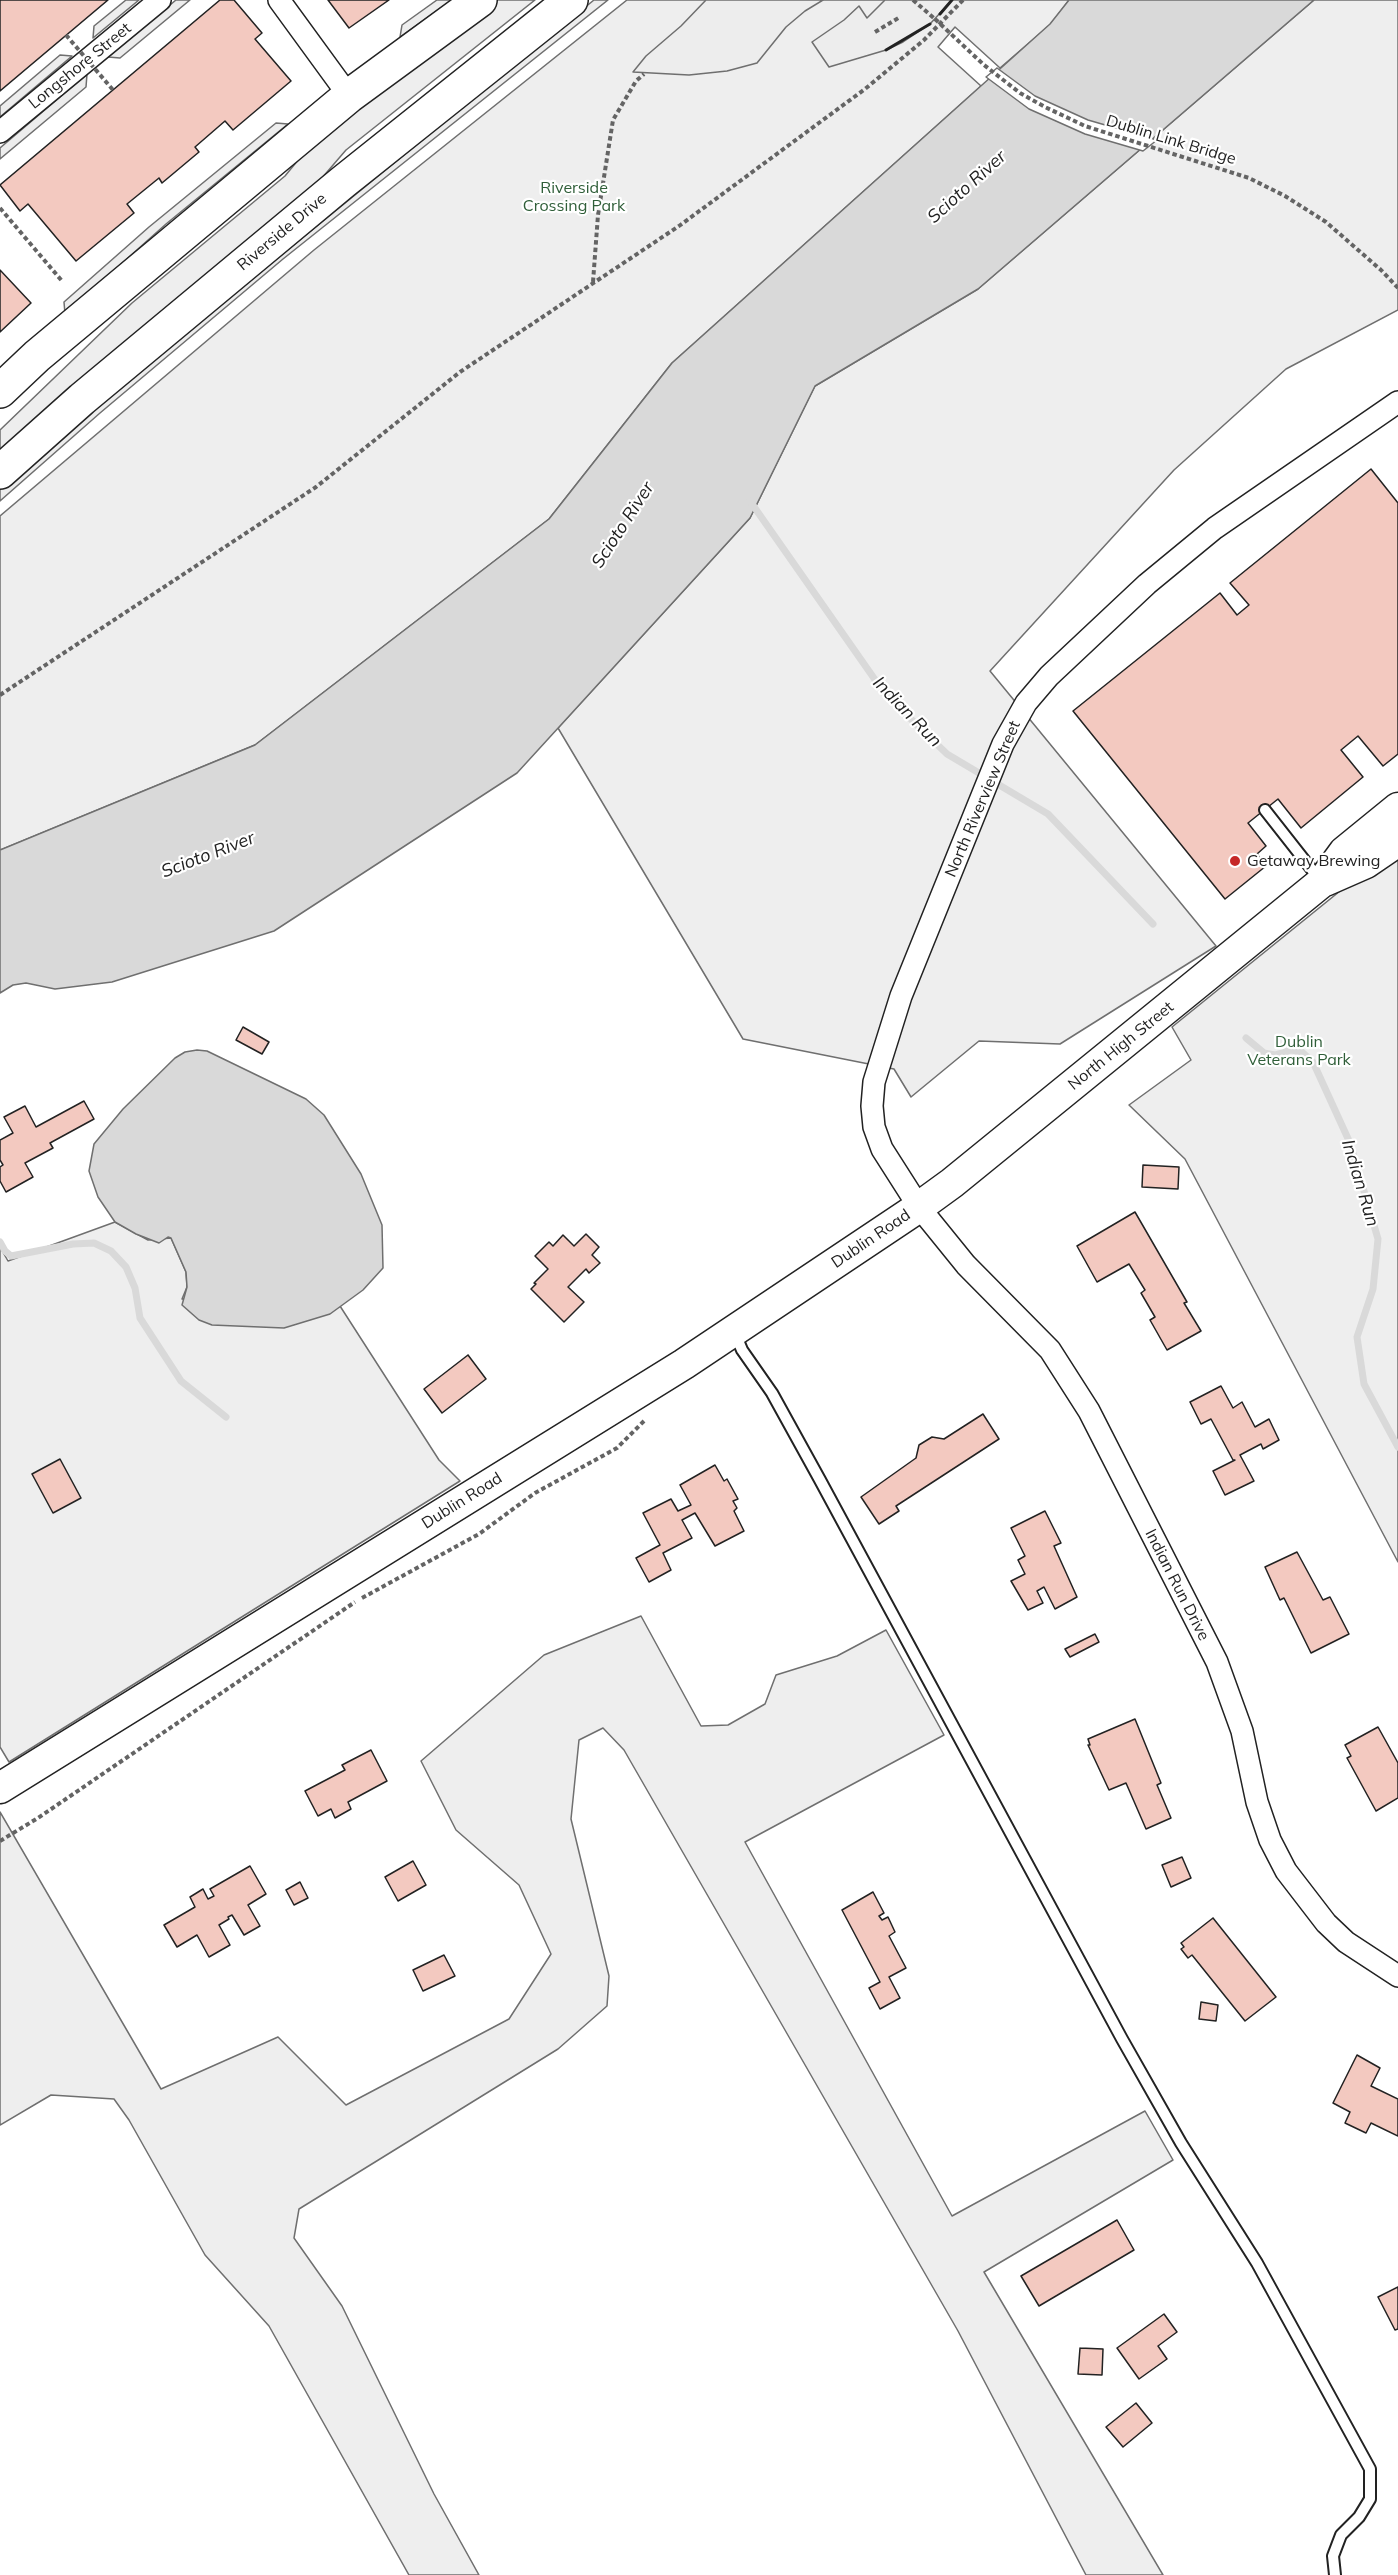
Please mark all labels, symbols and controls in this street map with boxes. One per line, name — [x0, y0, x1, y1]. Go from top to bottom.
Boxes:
street label: Longshore Street — [25, 19, 135, 113]
street label: Dublin Link Bridge — [1104, 111, 1238, 169]
water label: Scioto River — [923, 146, 1011, 228]
park label: Riverside Crossing Park — [523, 178, 625, 216]
street label: Riverside Drive — [233, 189, 331, 275]
water label: Scioto River — [587, 478, 659, 572]
water label: Indian Run — [868, 672, 946, 752]
street label: North Riverview Street — [941, 718, 1025, 880]
water label: Scioto River — [158, 827, 258, 883]
place label: Getaway Brewing — [1247, 851, 1380, 871]
marker: Getaway Brewing — [1228, 854, 1242, 868]
street label: North High Street — [1064, 998, 1178, 1094]
park label: Dublin Veterans Park — [1247, 1032, 1351, 1070]
water label: Indian Run — [1337, 1137, 1383, 1229]
street label: Dublin Road — [828, 1206, 914, 1272]
street label: Dublin Road — [418, 1469, 506, 1533]
street label: Indian Run Drive — [1141, 1526, 1213, 1644]

